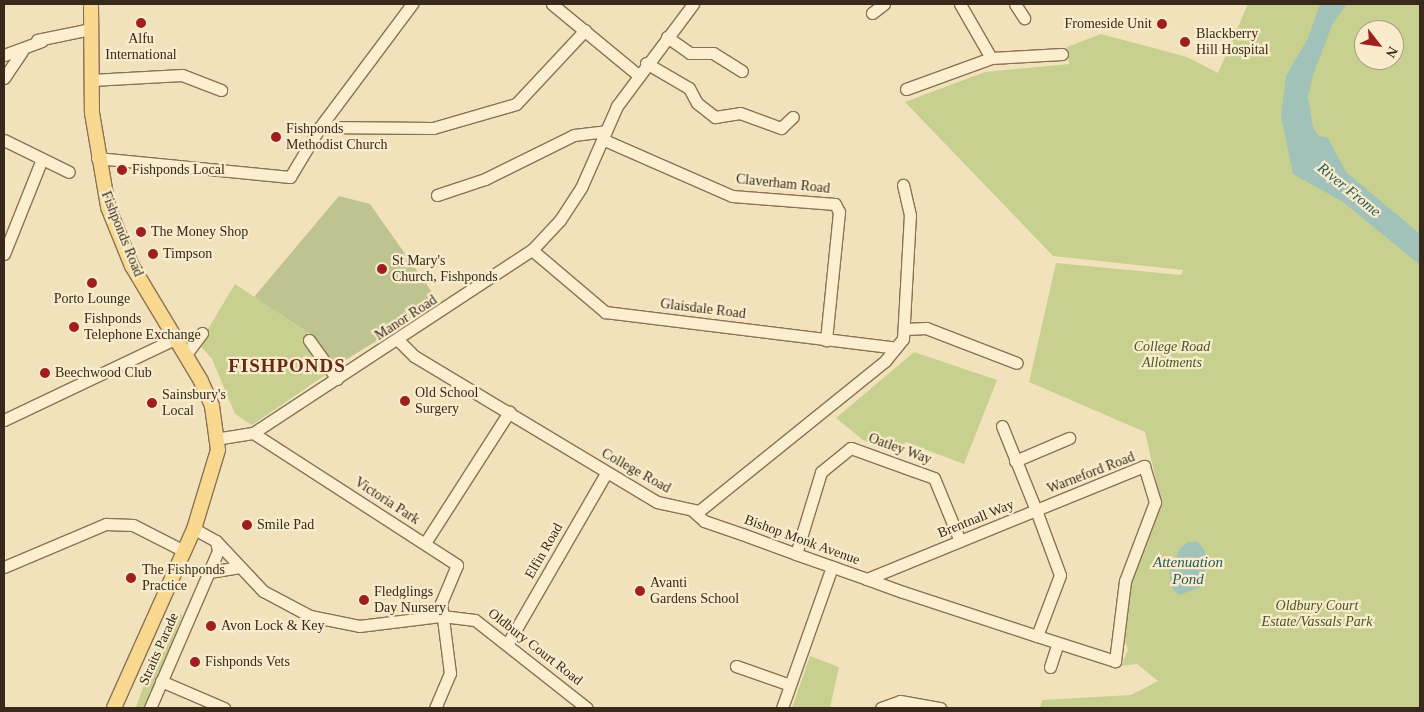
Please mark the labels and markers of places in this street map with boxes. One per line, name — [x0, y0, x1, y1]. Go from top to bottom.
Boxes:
place label: Fromeside Unit — [1065, 16, 1152, 32]
marker: Alfu International — [135, 17, 147, 29]
marker: Fromeside Unit — [1156, 18, 1168, 30]
place label: Blackberry Hill Hospital — [1196, 26, 1269, 58]
place label: Alfu International — [105, 31, 177, 64]
marker: Blackberry Hill Hospital — [1178, 35, 1192, 49]
place label: Fishponds Methodist Church — [286, 121, 387, 154]
marker: Fishponds Methodist Church — [270, 131, 282, 143]
place label: Fishponds Local — [132, 162, 225, 178]
marker: Fishponds Local — [116, 164, 128, 176]
place label: The Money Shop — [151, 224, 248, 240]
marker: The Money Shop — [135, 226, 147, 238]
place label: Timpson — [163, 246, 212, 262]
marker: Timpson — [147, 248, 159, 260]
place label: St Mary's Church, Fishponds — [392, 253, 498, 286]
marker: St Mary's Church, Fishponds — [376, 263, 388, 275]
marker: Porto Lounge — [86, 277, 98, 289]
place label: Porto Lounge — [54, 291, 130, 307]
place label: Fishponds Telephone Exchange — [84, 311, 201, 344]
marker: Fishponds Telephone Exchange — [68, 321, 80, 333]
place label: Beechwood Club — [55, 365, 152, 381]
marker: Beechwood Club — [39, 367, 51, 379]
place label: Old School Surgery — [415, 385, 478, 418]
place label: Sainsbury's Local — [162, 387, 226, 420]
marker: Old School Surgery — [399, 395, 411, 407]
marker: Sainsbury's Local — [146, 397, 158, 409]
place label: Smile Pad — [257, 517, 314, 533]
marker: Smile Pad — [241, 519, 253, 531]
place label: The Fishponds Practice — [142, 562, 225, 594]
marker: The Fishponds Practice — [124, 571, 138, 585]
place label: Avanti Gardens School — [650, 575, 739, 608]
place label: Fledglings Day Nursery — [374, 584, 446, 616]
marker: Avanti Gardens School — [634, 585, 646, 597]
marker: Fledglings Day Nursery — [358, 594, 370, 606]
place label: Avon Lock & Key — [221, 618, 325, 634]
marker: Avon Lock & Key — [205, 620, 217, 632]
place label: Fishponds Vets — [205, 654, 290, 670]
marker: Fishponds Vets — [189, 656, 201, 668]

